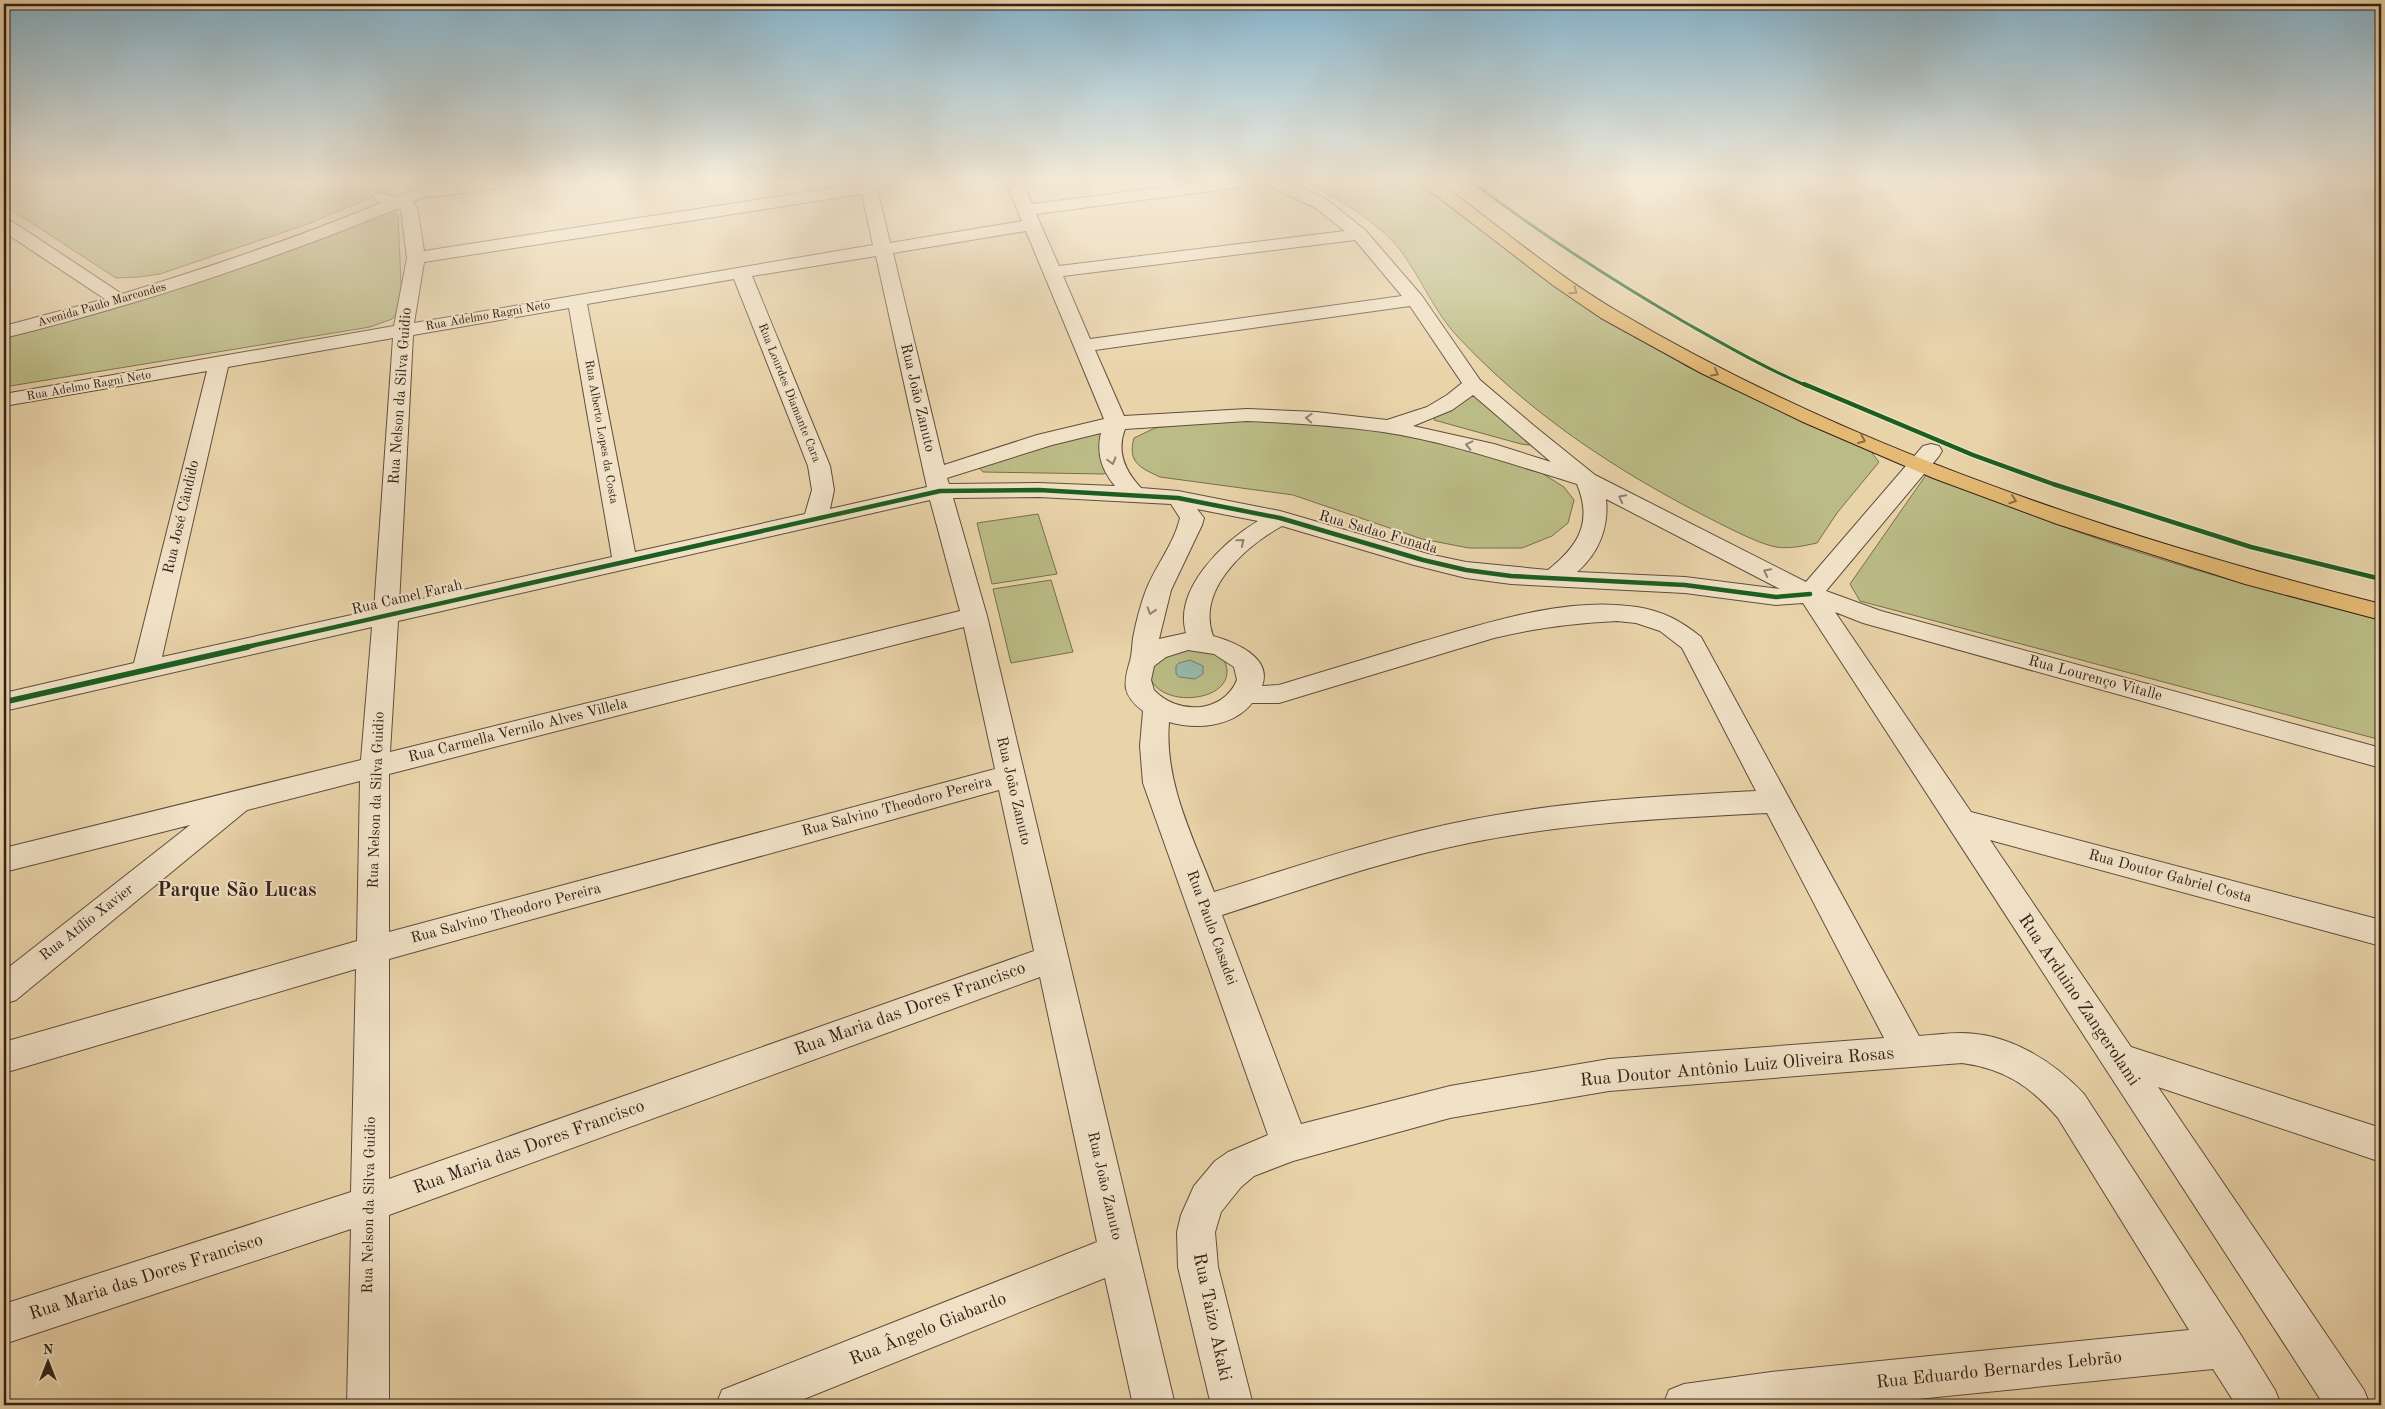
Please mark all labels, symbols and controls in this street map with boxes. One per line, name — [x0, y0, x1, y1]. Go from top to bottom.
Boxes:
street label: Avenida Paulo Marcondes — [36, 281, 168, 329]
one-way arrow — [1568, 285, 1578, 294]
street label: Rua Adelmo Ragni Neto — [425, 299, 551, 333]
street label: Rua Nelson da Silva Guidio — [387, 307, 415, 485]
street label: Rua Lourdes Diamante Cara — [756, 322, 822, 464]
street label: Rua João Zanuto — [897, 342, 937, 454]
street label: Rua Alberto Lopes da Costa — [582, 359, 620, 505]
one-way arrow — [1709, 366, 1718, 376]
street label: Rua Adelmo Ragni Neto — [26, 369, 152, 403]
one-way arrow — [1305, 412, 1313, 423]
one-way arrow — [1857, 434, 1866, 445]
one-way arrow — [1465, 440, 1473, 451]
one-way arrow — [1106, 456, 1116, 465]
street label: Rua José Cândido — [162, 459, 202, 575]
one-way arrow — [1618, 494, 1627, 504]
one-way arrow — [2009, 494, 2017, 504]
street label: Rua Sadao Funada — [1317, 509, 1440, 557]
one-way arrow — [1235, 539, 1244, 547]
one-way arrow — [1763, 567, 1772, 578]
street label: Rua Camel Farah — [350, 578, 464, 618]
one-way arrow — [1147, 606, 1157, 615]
street label: Rua Lourenço Vitalle — [2026, 654, 2164, 704]
street label: Rua Carmella Vernilo Alves Villela — [407, 696, 630, 766]
street label: Rua Nelson da Silva Guidio — [366, 711, 388, 889]
street label: Rua João Zanuto — [993, 735, 1033, 847]
street label: Rua Salvino Theodoro Pereira — [800, 774, 994, 840]
street label: Rua Doutor Gabriel Costa — [2087, 848, 2254, 906]
street label: Rua Paulo Casadei — [1183, 869, 1239, 987]
district label: Parque São Lucas — [157, 881, 317, 901]
street label: Rua Salvino Theodoro Pereira — [409, 881, 603, 947]
street label: Rua Atílio Xavier — [37, 882, 137, 964]
street label: Rua Arduino Zangerolami — [2015, 911, 2143, 1089]
street label: Rua Maria das Dores Francisco — [792, 959, 1028, 1059]
street label: Rua Doutor Antônio Luiz Oliveira Rosas — [1579, 1044, 1895, 1090]
street label: Rua Maria das Dores Francisco — [411, 1097, 647, 1197]
street label: Rua Nelson da Silva Guidio — [361, 1116, 379, 1294]
street label: Rua João Zanuto — [1084, 1130, 1124, 1242]
street label: Rua Maria das Dores Francisco — [27, 1231, 265, 1323]
street label: Rua Taizo Akaki — [1190, 1251, 1234, 1383]
street label: Rua Ângelo Giabardo — [846, 1286, 1009, 1369]
north arrow — [22, 1336, 72, 1386]
text: N — [43, 1343, 54, 1357]
street label: Rua Eduardo Bernardes Lebrão — [1875, 1348, 2123, 1392]

